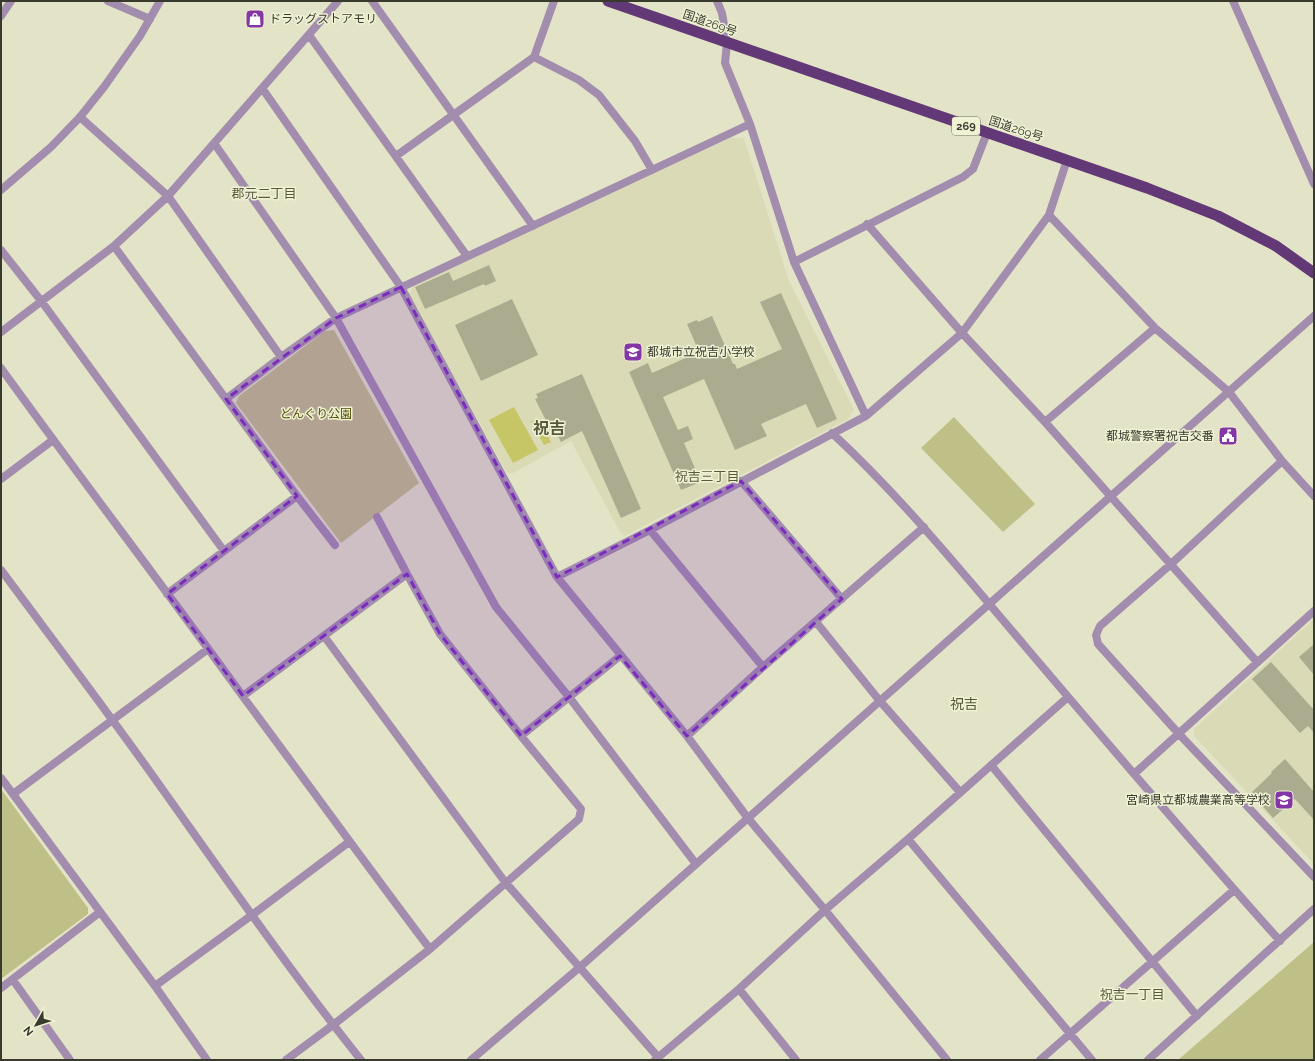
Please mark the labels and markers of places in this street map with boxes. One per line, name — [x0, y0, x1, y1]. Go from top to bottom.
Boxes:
shop icon: ドラッグストアモリ — [244, 8, 266, 30]
place label: ドラッグストアモリ — [269, 12, 377, 26]
school or university icon: 都城市立祝吉小学校 — [622, 341, 644, 363]
place label: 都城市立祝吉小学校 — [647, 345, 755, 359]
public building icon: 都城警察署祝吉交番 — [1217, 425, 1239, 447]
place label: 都城警察署祝吉交番 — [1106, 429, 1214, 443]
school or university icon: 宮崎県立都城農業高等学校 — [1273, 789, 1295, 811]
place label: 宮崎県立都城農業高等学校 — [1126, 793, 1270, 807]

